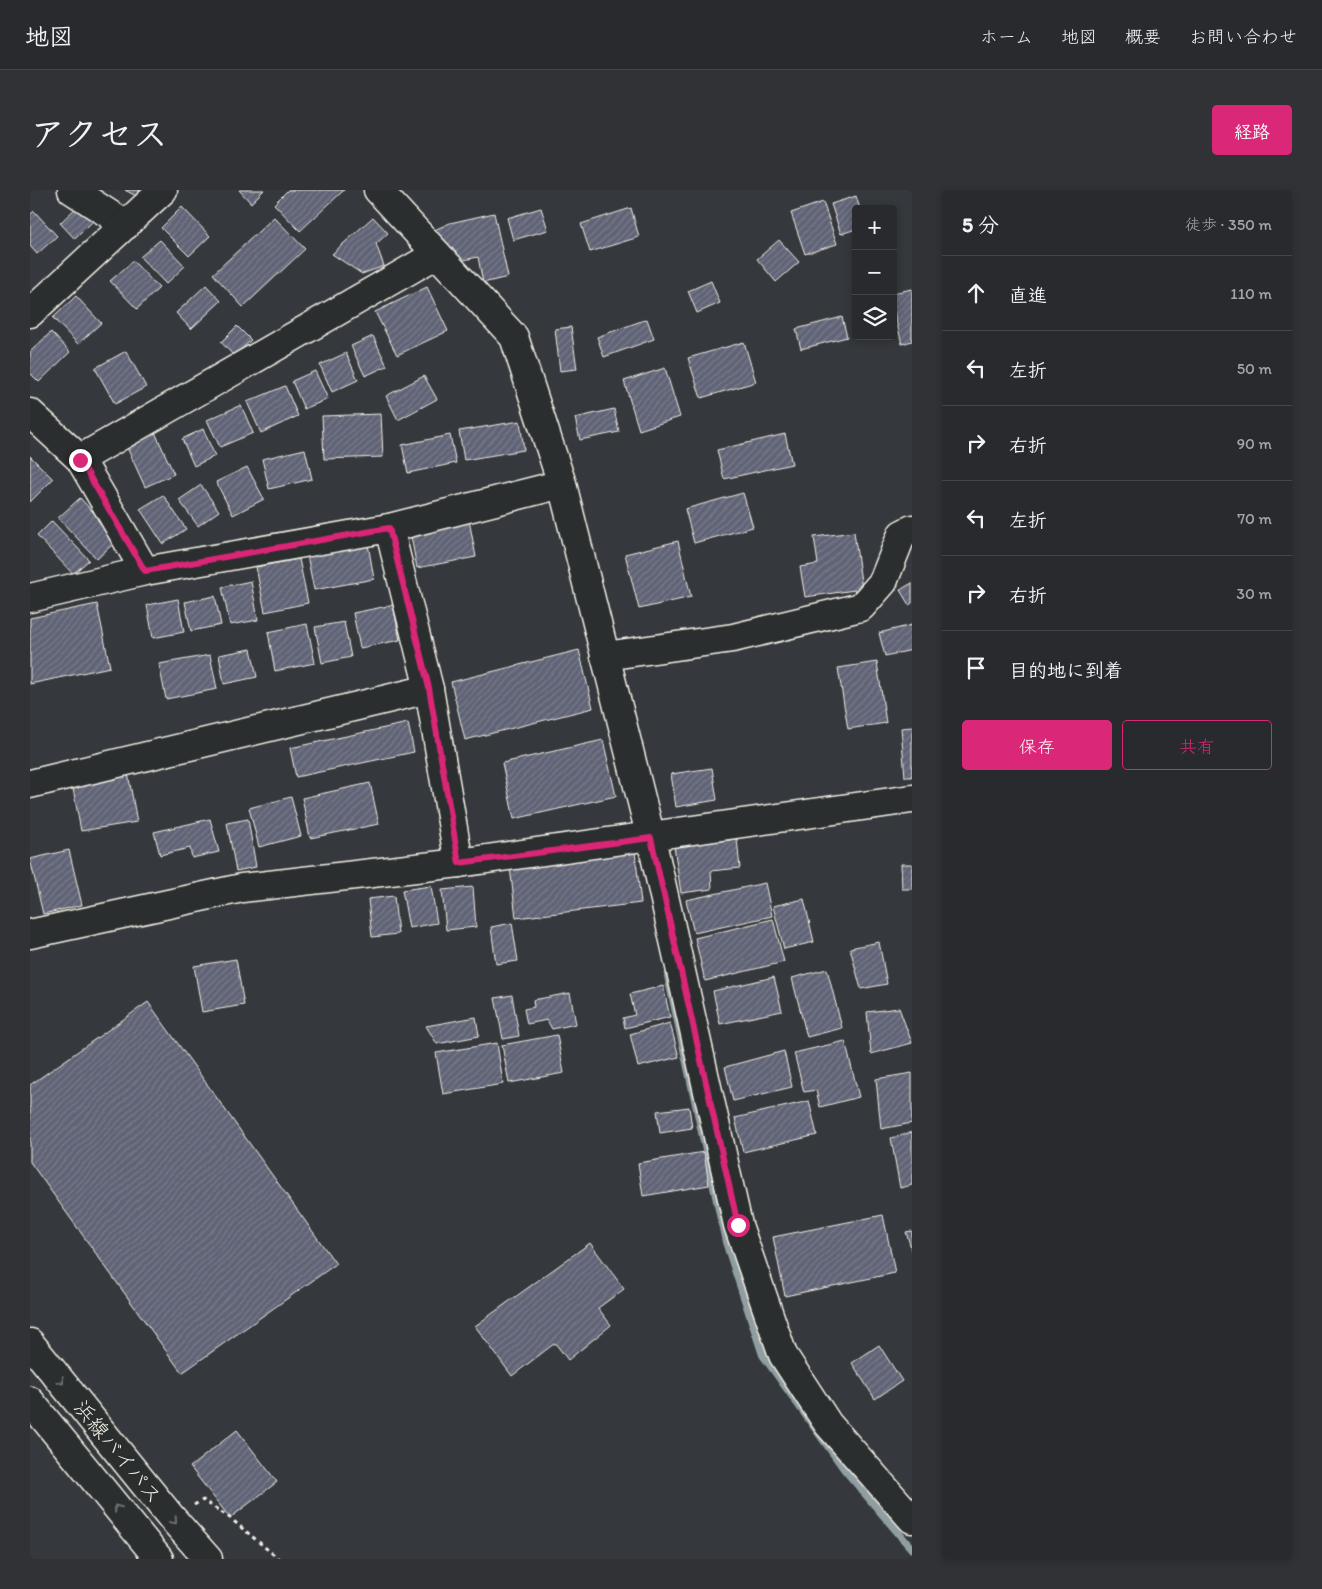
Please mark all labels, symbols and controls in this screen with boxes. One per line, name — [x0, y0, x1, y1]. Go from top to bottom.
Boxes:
text: 地図 — [25, 22, 73, 51]
text: ホーム — [980, 26, 1033, 48]
text: 地図 — [1061, 26, 1097, 48]
text: 概要 — [1125, 26, 1161, 48]
text: お問い合わせ — [1189, 26, 1297, 48]
button: 経路 — [1212, 105, 1292, 155]
text: アクセス — [30, 113, 168, 155]
map controls — [852, 205, 897, 340]
button: + — [852, 205, 897, 250]
text: 5 分 — [962, 212, 999, 237]
text: 徒歩 · 350 m — [1185, 215, 1272, 234]
button: − — [852, 250, 897, 295]
icon: ahead — [962, 279, 990, 307]
text: 直進 — [1009, 284, 1047, 307]
text: 110 m — [1230, 284, 1272, 303]
button: layers — [852, 295, 897, 340]
icon: left — [962, 354, 990, 382]
text: 左折 — [1009, 359, 1047, 382]
text: 50 m — [1237, 359, 1272, 378]
icon: right — [962, 429, 990, 457]
text: 右折 — [1009, 434, 1047, 457]
text: 90 m — [1237, 434, 1272, 453]
route end — [69, 449, 92, 472]
icon: left — [962, 504, 990, 532]
text: 左折 — [1009, 509, 1047, 532]
text: 70 m — [1237, 509, 1272, 528]
icon: right — [962, 579, 990, 607]
text: 右折 — [1009, 584, 1047, 607]
text: 30 m — [1236, 584, 1272, 603]
icon: arrive — [962, 654, 990, 682]
text: 目的地に到着 — [1009, 659, 1123, 682]
button: 保存 — [962, 720, 1112, 770]
button: 共有 — [1122, 720, 1272, 770]
route start — [727, 1214, 750, 1237]
one-way arrow — [55, 1375, 63, 1384]
street label: 浜線バイパス — [69, 1395, 168, 1508]
one-way arrow — [114, 1504, 123, 1513]
one-way arrow — [168, 1515, 177, 1524]

